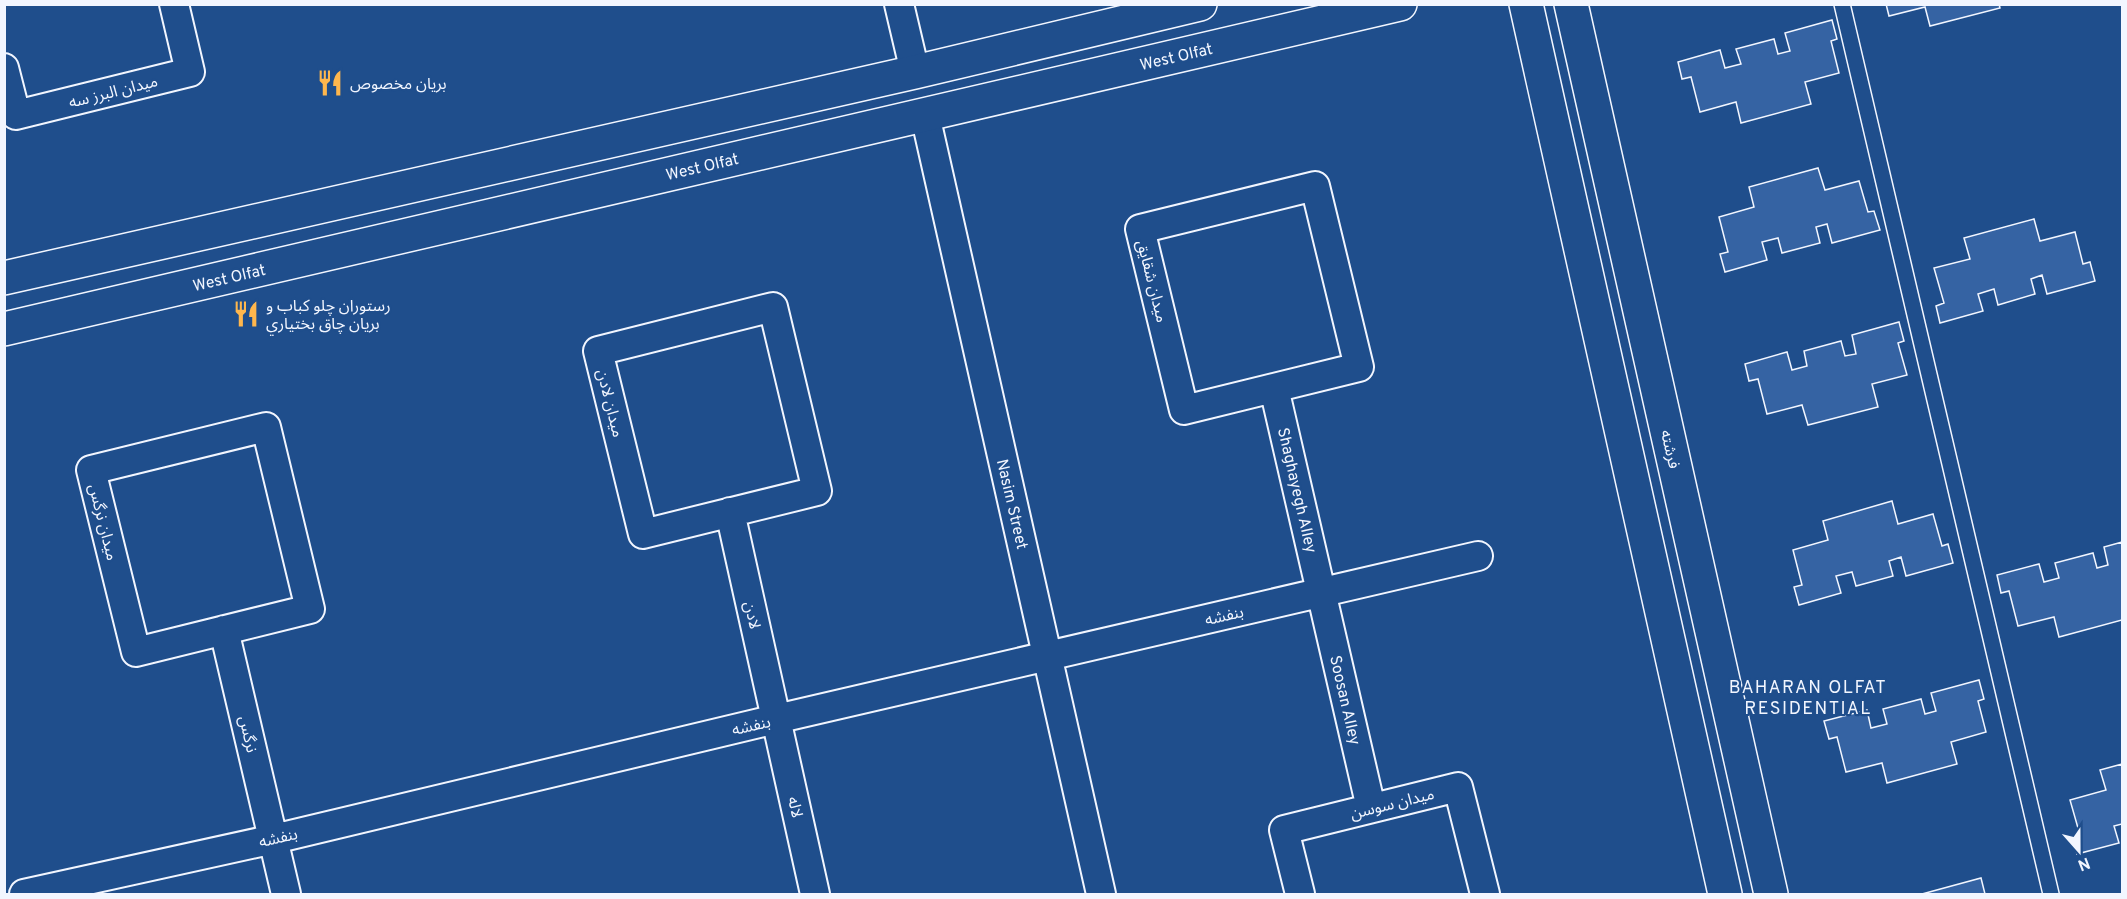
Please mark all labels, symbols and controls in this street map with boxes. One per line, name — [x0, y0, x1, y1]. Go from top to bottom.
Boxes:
street label: West Olfat — [1138, 40, 1215, 76]
restaurant icon: بریان مخصوص — [315, 68, 345, 98]
street label: میدان البرز سه — [67, 72, 160, 114]
place label: بریان مخصوص — [350, 75, 447, 95]
street label: West Olfat — [664, 150, 741, 186]
street label: میدان شقایق — [1131, 238, 1171, 325]
street label: West Olfat — [191, 261, 268, 297]
place label: رستوران چلو كباب و بريان چاق بختياري — [266, 297, 391, 336]
restaurant icon: رستوران چلو كباب و بريان چاق بختياري — [231, 299, 261, 329]
street label: میدان لادن — [591, 367, 627, 440]
street label: Shaghayegh Alley — [1272, 426, 1320, 555]
street label: فرشته — [1655, 428, 1683, 471]
street label: Nasim Street — [991, 457, 1031, 552]
street label: میدان نرگس — [83, 482, 121, 563]
street label: لادن — [738, 600, 764, 631]
street label: بنفشه — [1203, 603, 1246, 631]
street label: Soosan Alley — [1324, 654, 1364, 747]
district label: BAHARAN OLFAT RESIDENTIAL — [1729, 677, 1887, 721]
street label: بنفشه — [730, 713, 773, 741]
street label: نرگس — [233, 714, 261, 755]
street label: میدان سوسن — [1348, 785, 1436, 825]
street label: لاله — [782, 795, 806, 820]
north arrow — [2049, 821, 2109, 881]
street label: بنفشه — [257, 825, 300, 853]
text: N — [2075, 852, 2093, 875]

